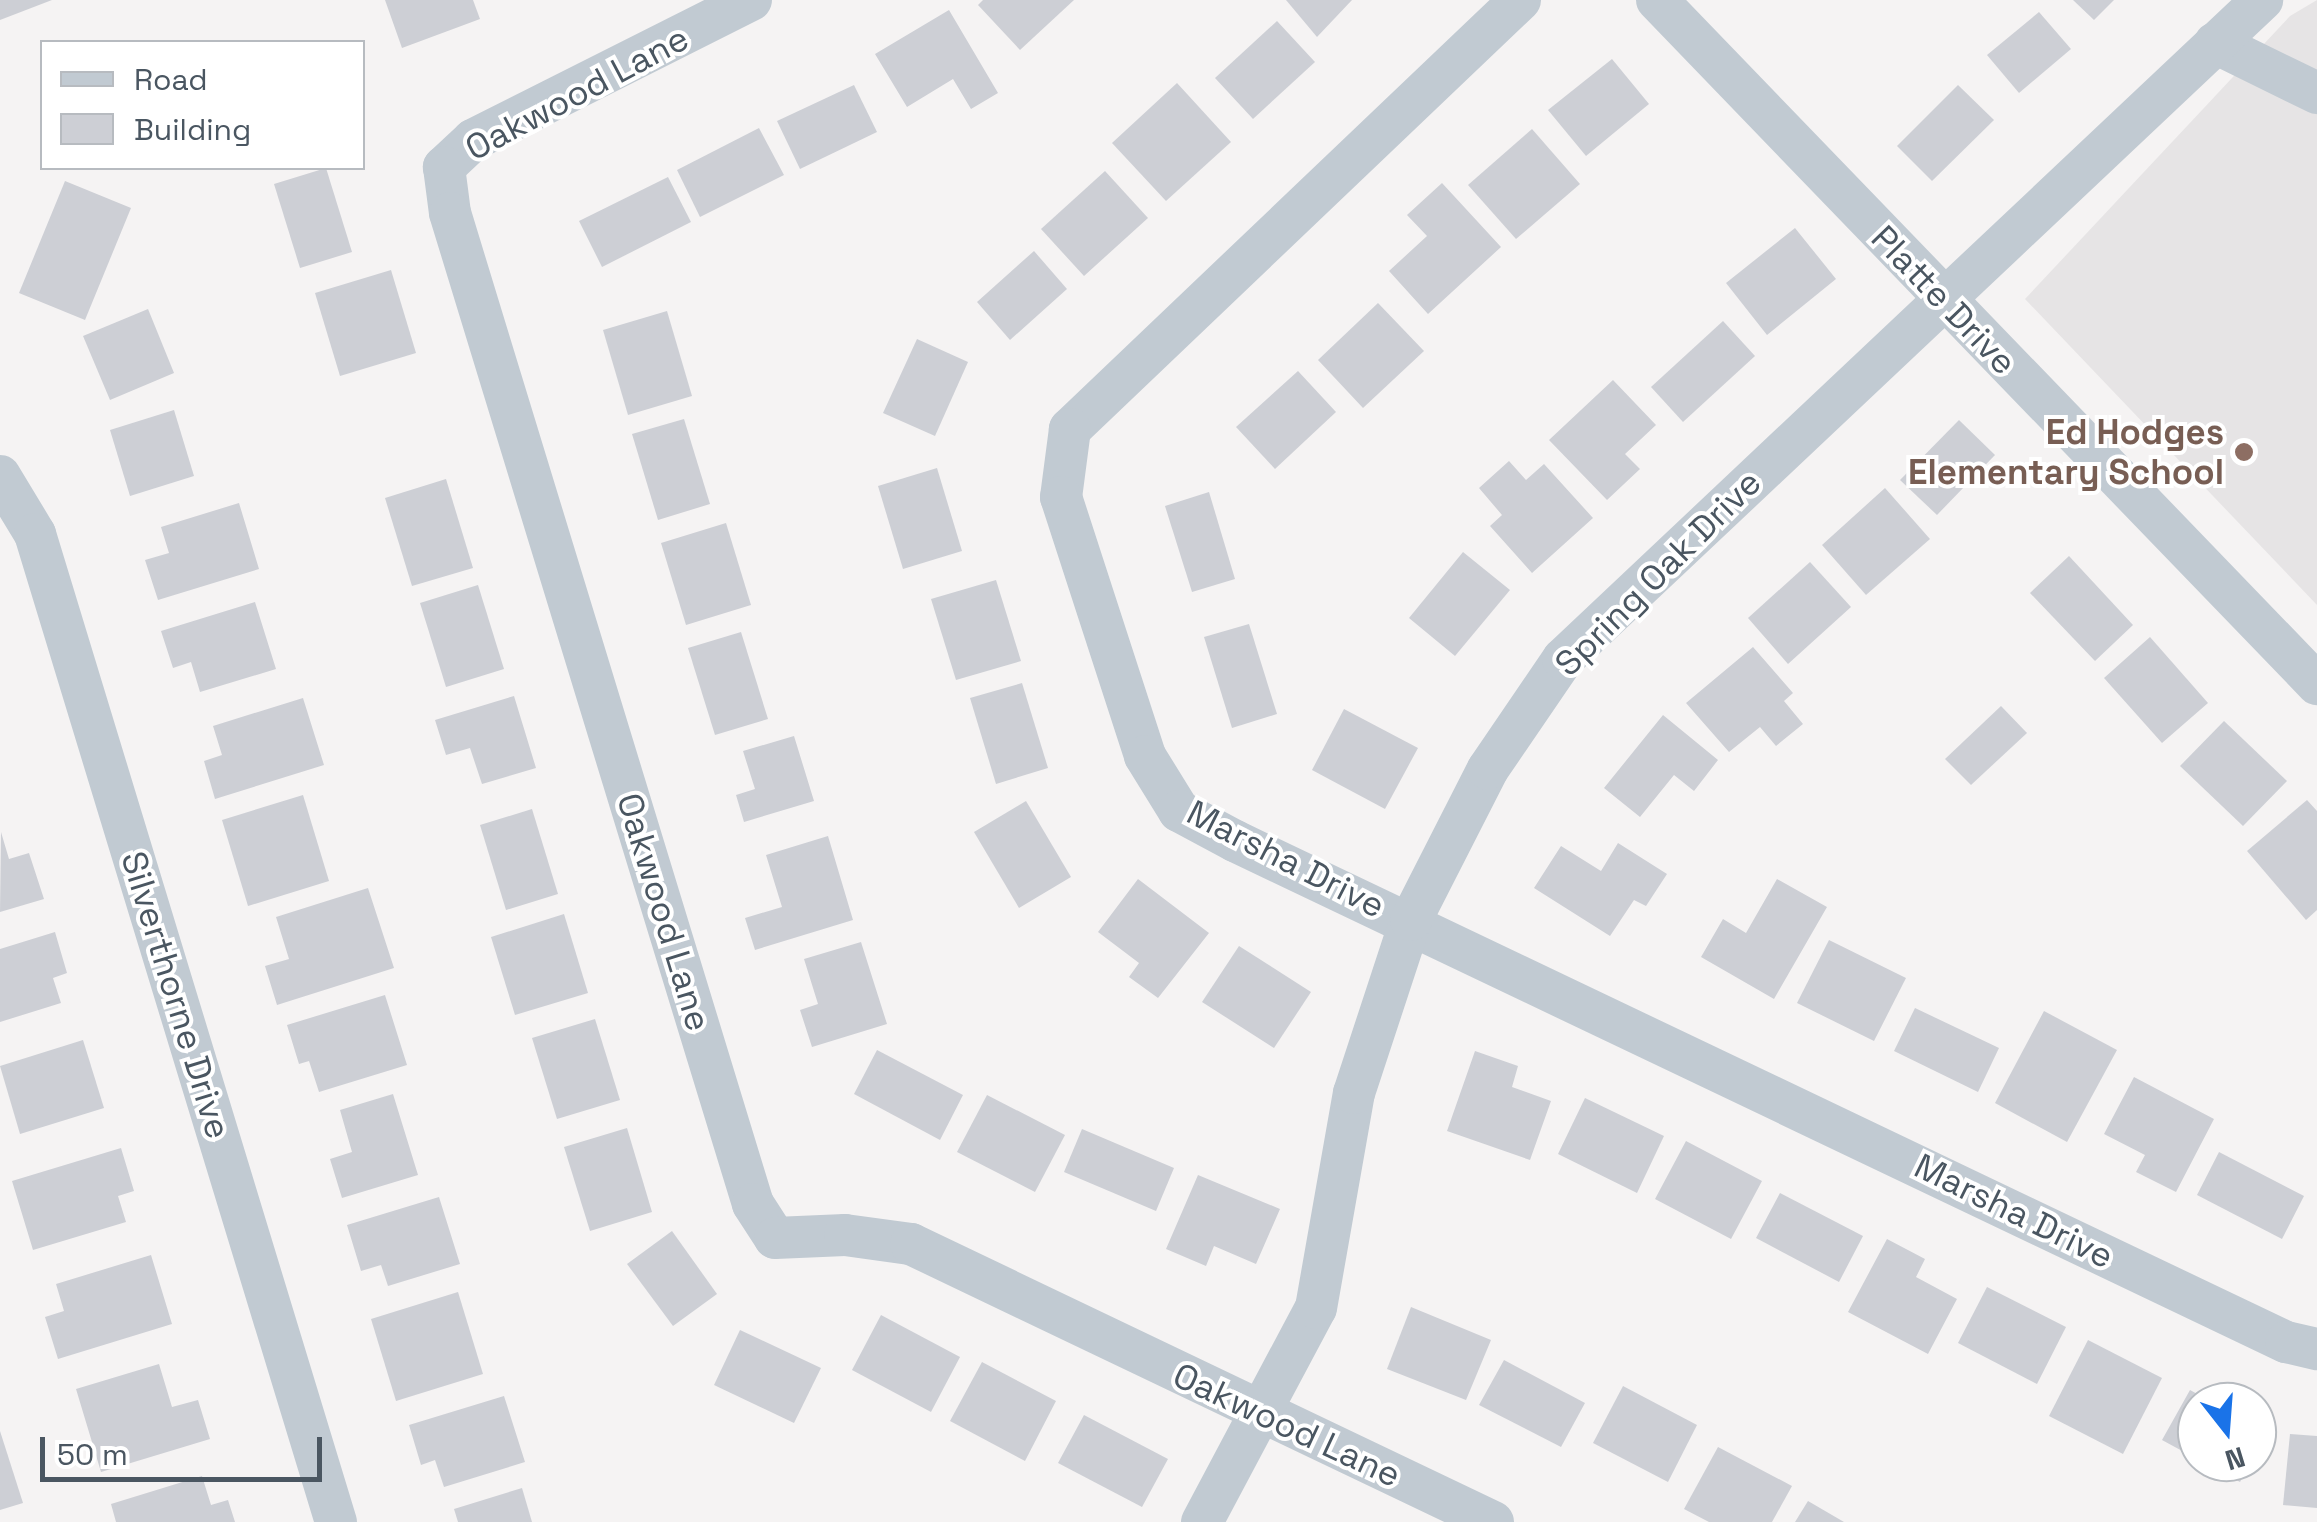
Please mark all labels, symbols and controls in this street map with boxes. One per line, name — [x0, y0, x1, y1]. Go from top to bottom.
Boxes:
street label: Oakwood Lane — [458, 17, 696, 169]
legend — [40, 40, 365, 170]
text: Road — [134, 60, 208, 99]
text: Building — [134, 110, 251, 149]
street label: Platte Drive — [1863, 217, 2025, 383]
place label: Ed Hodges Elementary School — [1908, 411, 2224, 493]
marker: Ed Hodges Elementary School — [2233, 441, 2255, 463]
street label: Spring Oak Drive — [1546, 461, 1770, 685]
street label: Oakwood Lane — [608, 788, 720, 1036]
street label: Marsha Drive — [1180, 791, 1392, 927]
street label: Silverthorne Drive — [112, 846, 240, 1144]
street label: Marsha Drive — [1908, 1145, 2120, 1277]
street label: Oakwood Lane — [1167, 1354, 1407, 1496]
north arrow — [2177, 1382, 2277, 1482]
scale bar — [45, 1417, 328, 1479]
text: 50 m — [57, 1435, 128, 1474]
text: N — [2221, 1439, 2249, 1479]

